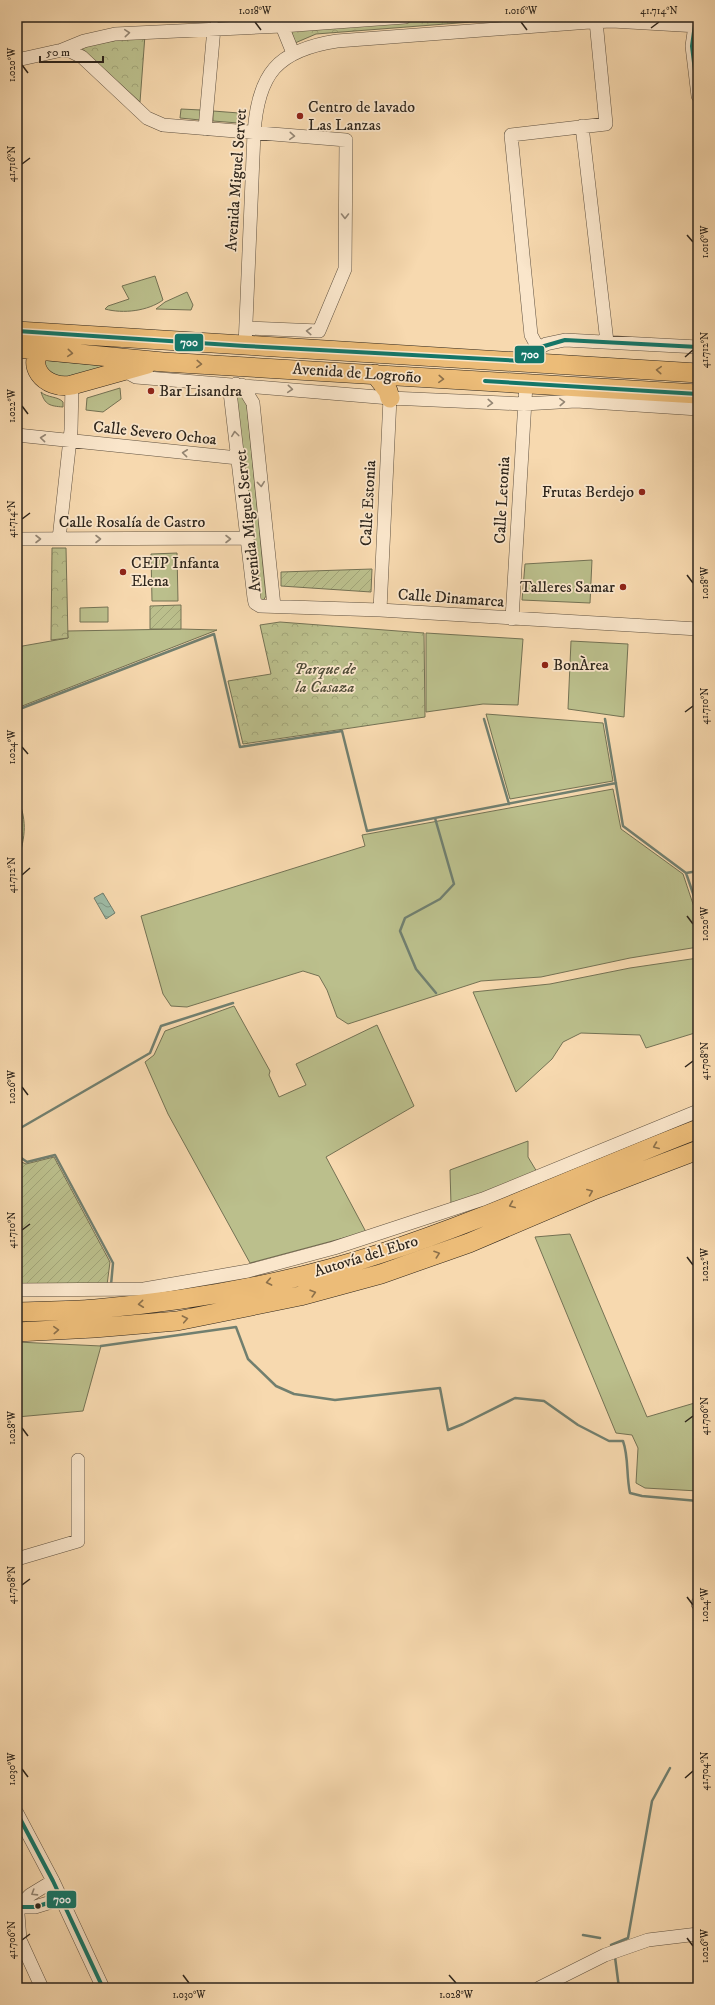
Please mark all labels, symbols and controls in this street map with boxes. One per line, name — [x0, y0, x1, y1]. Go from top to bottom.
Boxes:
text: 1.018°W — [239, 5, 272, 17]
text: 1.016°W — [505, 5, 538, 17]
text: 41.714°N — [640, 5, 678, 17]
one-way arrow — [124, 29, 130, 38]
scale bar — [40, 38, 103, 64]
text: 50 m — [46, 45, 70, 60]
text: 1.020°W — [6, 47, 18, 82]
place label: Centro de lavado Las Lanzas — [308, 97, 415, 135]
street label: Avenida Miguel Servet — [221, 108, 251, 252]
marker: Centro de lavado Las Lanzas — [295, 111, 305, 121]
one-way arrow — [289, 132, 295, 141]
text: 41.716°N — [6, 146, 18, 182]
one-way arrow — [341, 213, 349, 219]
text: 1.016°W — [699, 225, 711, 258]
one-way arrow — [306, 327, 312, 335]
text: 41.712°N — [699, 332, 711, 368]
line badge: 700 — [174, 333, 204, 352]
text: 700 — [180, 336, 198, 350]
line badge: 700 — [514, 345, 545, 364]
text: 700 — [521, 348, 539, 362]
one-way arrow — [67, 349, 73, 358]
one-way arrow — [196, 359, 202, 368]
street label: Avenida de Logroño — [292, 359, 422, 387]
one-way arrow — [656, 366, 662, 375]
one-way arrow — [438, 374, 444, 383]
place label: Bar Lisandra — [159, 381, 242, 401]
one-way arrow — [287, 384, 293, 393]
marker: Bar Lisandra — [146, 386, 156, 396]
text: 1.022°W — [6, 388, 18, 423]
one-way arrow — [487, 398, 493, 407]
one-way arrow — [559, 398, 566, 407]
street label: Calle Severo Ochoa — [92, 417, 218, 449]
one-way arrow — [231, 431, 240, 437]
one-way arrow — [40, 434, 46, 443]
one-way arrow — [182, 449, 188, 458]
street label: Avenida Miguel Servet — [231, 449, 265, 593]
street label: Calle Letonia — [490, 456, 514, 544]
street label: Calle Estonia — [356, 459, 380, 546]
one-way arrow — [256, 480, 265, 487]
place label: Frutas Berdejo — [542, 482, 634, 502]
marker: Frutas Berdejo — [637, 487, 647, 497]
text: 41.714°N — [6, 500, 18, 538]
street label: Calle Rosalía de Castro — [59, 512, 205, 532]
one-way arrow — [35, 535, 41, 543]
one-way arrow — [95, 535, 101, 543]
one-way arrow — [225, 535, 231, 543]
place label: CEIP Infanta Elena — [131, 553, 220, 591]
text: 1.018°W — [699, 566, 711, 599]
marker: CEIP Infanta Elena — [118, 567, 128, 577]
place label: Talleres Samar — [520, 577, 615, 597]
marker: Talleres Samar — [618, 582, 628, 592]
street label: Calle Dinamarca — [397, 584, 505, 612]
place label: BonÀrea — [553, 655, 609, 675]
park label: Parque de la Casaza — [294, 659, 356, 697]
marker: BonÀrea — [540, 660, 550, 670]
text: 41.710°N — [699, 688, 711, 724]
text: 1.024°W — [6, 729, 18, 764]
text: 41.712°N — [6, 857, 18, 893]
text: 1.020°W — [699, 906, 711, 941]
text: 41.708°N — [699, 1042, 711, 1080]
text: 1.026°W — [6, 1069, 18, 1104]
one-way arrow — [652, 1141, 659, 1149]
one-way arrow — [586, 1189, 594, 1197]
one-way arrow — [509, 1200, 516, 1208]
text: 41.710°N — [6, 1212, 18, 1248]
street label: Autovía del Ebro — [312, 1231, 421, 1281]
text: 1.022°W — [699, 1247, 711, 1282]
one-way arrow — [433, 1251, 440, 1259]
one-way arrow — [266, 1278, 272, 1286]
one-way arrow — [309, 1289, 316, 1297]
one-way arrow — [138, 1299, 144, 1308]
one-way arrow — [182, 1315, 189, 1324]
one-way arrow — [53, 1326, 59, 1335]
text: 41.706°N — [699, 1397, 711, 1435]
text: 1.028°W — [6, 1410, 18, 1445]
text: 41.708°N — [6, 1566, 18, 1604]
text: 1.024°W — [699, 1587, 711, 1622]
text: 1.030°W — [6, 1752, 18, 1785]
text: 41.704°N — [699, 1752, 711, 1790]
one-way arrow — [31, 1888, 38, 1895]
line badge: 700 — [46, 1890, 77, 1909]
text: 700 — [53, 1893, 71, 1907]
unlabelled marker — [33, 1901, 43, 1911]
text: 41.706°N — [6, 1921, 18, 1959]
text: 1.026°W — [699, 1928, 711, 1963]
text: 1.030°W — [173, 1989, 206, 2001]
text: 1.028°W — [439, 1989, 474, 2001]

